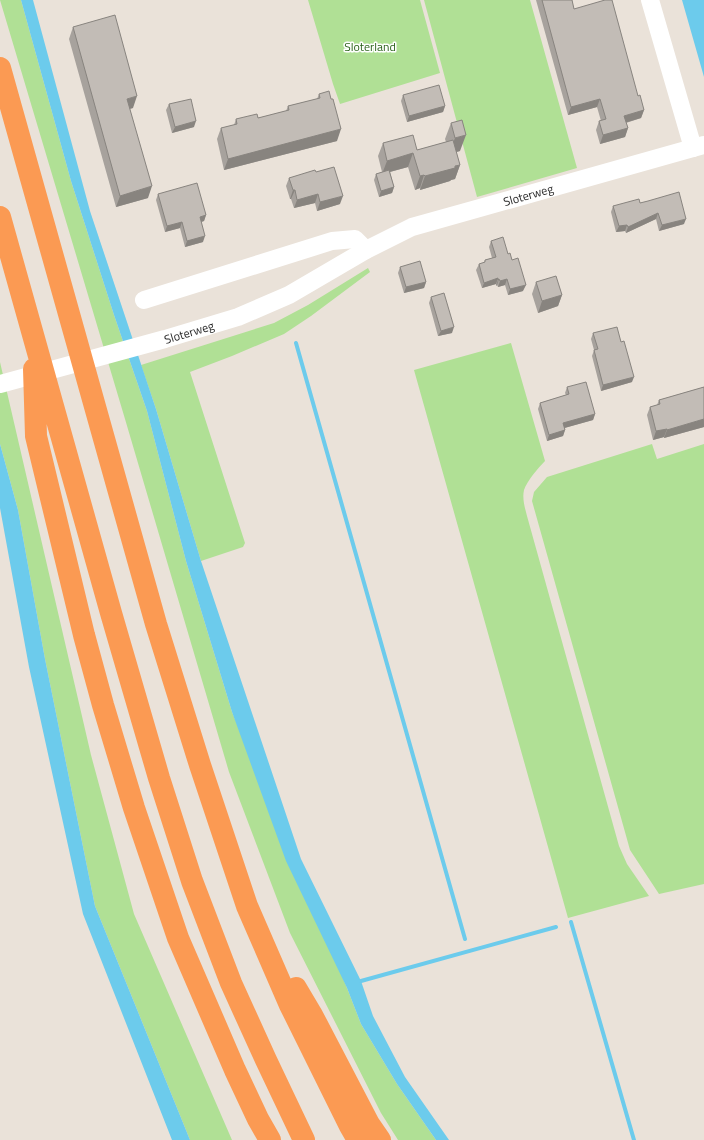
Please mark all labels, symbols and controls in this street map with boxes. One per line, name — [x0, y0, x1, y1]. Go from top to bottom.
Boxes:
park label: Sloterland — [344, 37, 396, 56]
street label: Sloterweg — [501, 178, 555, 210]
street label: Sloterweg — [162, 315, 216, 348]

